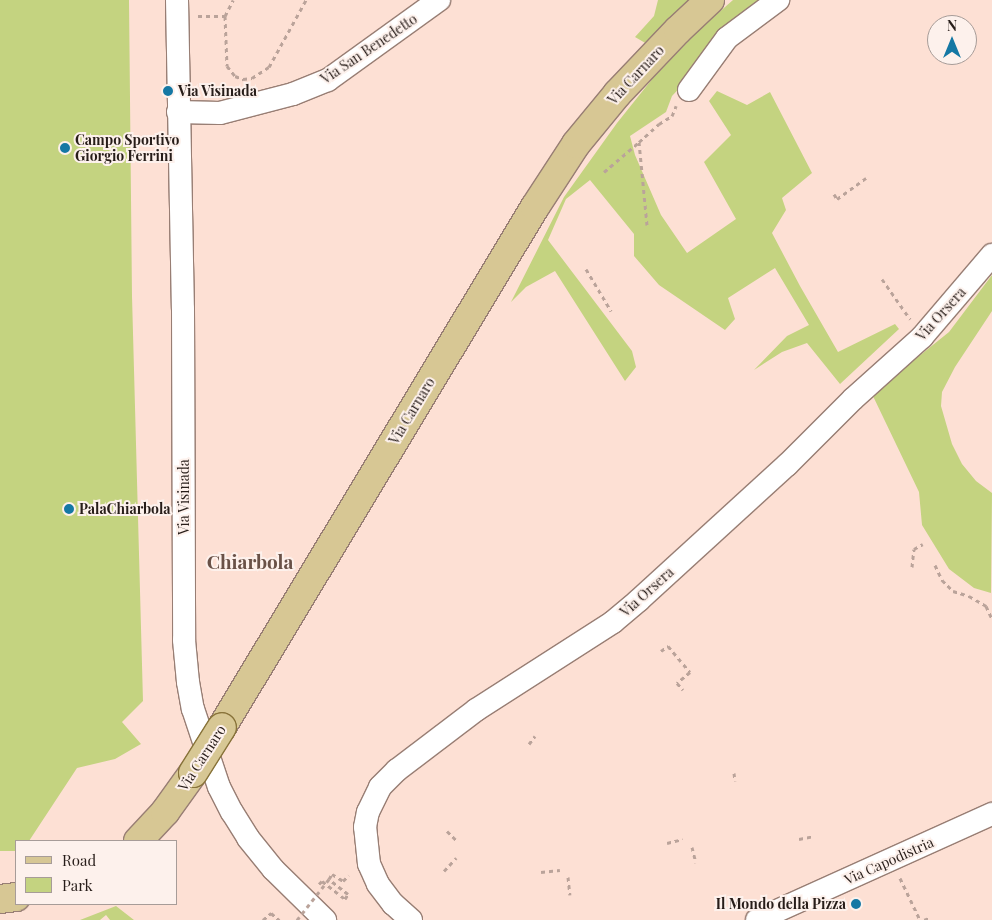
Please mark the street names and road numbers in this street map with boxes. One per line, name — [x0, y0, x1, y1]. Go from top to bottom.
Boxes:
street label: Via San Benedetto — [318, 10, 420, 88]
street label: Via Carnaro — [604, 42, 668, 108]
street label: Via Orsera — [913, 284, 969, 344]
street label: Via Carnaro — [386, 375, 438, 447]
street label: Via Visinada — [176, 459, 192, 535]
street label: Via Orsera — [617, 564, 677, 620]
street label: Via Carnaro — [175, 722, 229, 794]
street label: Via Capodistria — [842, 834, 936, 888]

